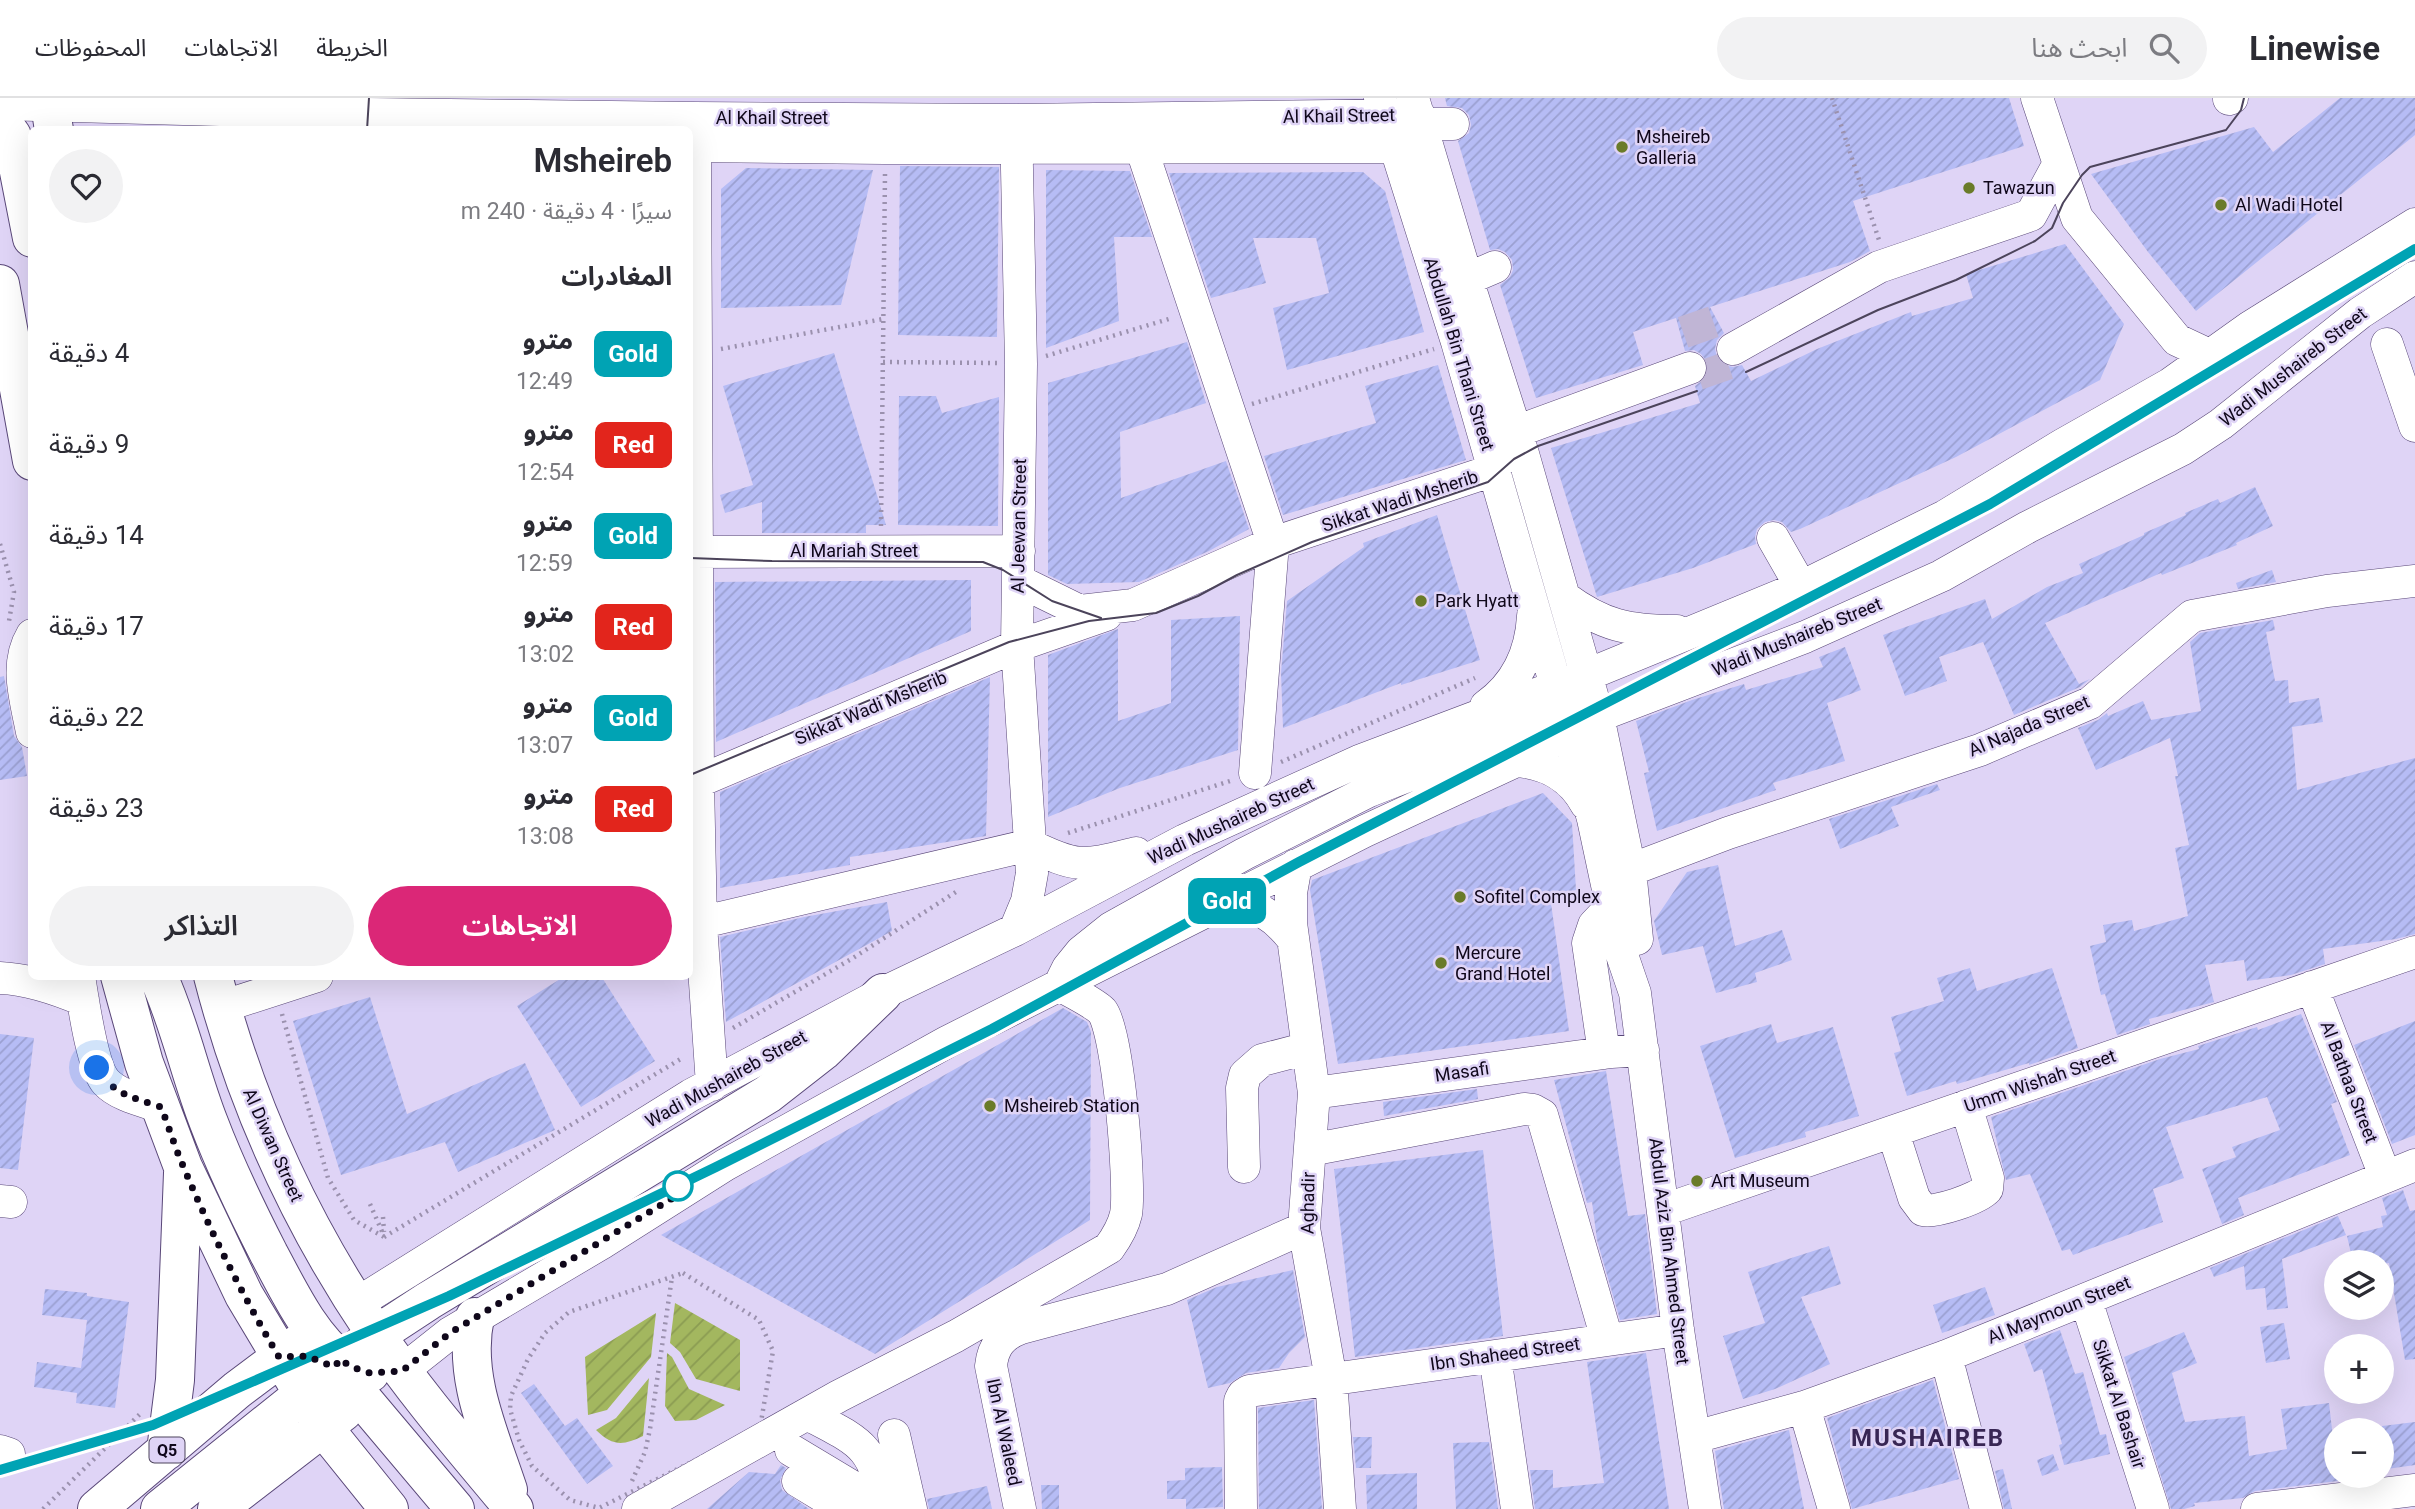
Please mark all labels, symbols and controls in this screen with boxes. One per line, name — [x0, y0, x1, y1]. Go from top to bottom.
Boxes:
search box — [1717, 17, 2207, 80]
icon: search — [2145, 29, 2183, 67]
text: Linewise — [2249, 29, 2380, 68]
text: ابحث هنا — [2031, 33, 2127, 63]
text: المحفوظات — [35, 34, 146, 62]
text: الاتجاهات — [184, 34, 278, 62]
text: الخريطة — [316, 34, 388, 62]
street label: Al Khail Street — [1283, 104, 1395, 127]
street label: Al Khail Street — [716, 107, 828, 128]
place label: Msheireb Galleria — [1636, 126, 1710, 168]
marker: Msheireb Galleria — [1614, 139, 1630, 155]
text: Msheireb — [534, 141, 672, 180]
button: heart — [49, 149, 123, 223]
place label: Tawazun — [1983, 177, 2055, 198]
marker: Tawazun — [1961, 180, 1977, 196]
place label: Al Wadi Hotel — [2235, 194, 2343, 215]
marker: Al Wadi Hotel — [2213, 197, 2229, 213]
text: سيرًا · 4 دقيقة · 240 m — [461, 198, 672, 225]
street label: Abdullah Bin Thani Street — [1420, 255, 1499, 453]
text: المغادرات — [561, 261, 672, 291]
street label: Wadi Mushaireb Street — [2215, 303, 2371, 431]
text: مترو — [523, 325, 573, 355]
text: 4 دقيقة — [49, 338, 129, 368]
text: Gold — [608, 340, 658, 368]
text: 12:49 — [516, 368, 573, 395]
text: مترو — [524, 416, 574, 446]
text: 9 دقيقة — [49, 429, 129, 459]
text: Red — [613, 431, 654, 459]
street label: Al Jeewan Street — [1007, 458, 1030, 594]
text: 12:54 — [517, 459, 574, 486]
street label: Sikkat Wadi Msherib — [1319, 465, 1481, 536]
text: مترو — [523, 507, 573, 537]
text: 14 دقيقة — [49, 520, 144, 550]
text: Gold — [608, 522, 658, 550]
street label: Al Mariah Street — [790, 540, 918, 561]
text: 12:59 — [516, 550, 573, 577]
place label: Park Hyatt — [1435, 590, 1519, 611]
marker: Park Hyatt — [1413, 593, 1429, 609]
street label: Wadi Mushaireb Street — [1709, 593, 1885, 680]
text: مترو — [524, 598, 574, 628]
text: 17 دقيقة — [49, 611, 144, 641]
text: Red — [613, 613, 654, 641]
text: 13:02 — [517, 641, 574, 668]
street label: Sikkat Wadi Msherib — [792, 666, 950, 749]
text: مترو — [523, 689, 573, 719]
street label: Al Najada Street — [1965, 691, 2092, 760]
text: 22 دقيقة — [49, 702, 144, 732]
text: Gold — [608, 704, 658, 732]
text: 13:07 — [516, 732, 573, 759]
street label: Wadi Mushaireb Street — [1144, 773, 1317, 868]
text: مترو — [524, 780, 574, 810]
text: 23 دقيقة — [49, 793, 144, 823]
text: Red — [613, 795, 654, 823]
text: 13:08 — [517, 823, 574, 850]
line badge: Gold — [1178, 878, 1276, 924]
button: التذاكر — [49, 886, 354, 966]
button: الاتجاهات — [368, 886, 672, 966]
place label: Sofitel Complex — [1474, 886, 1600, 907]
text: Gold — [1202, 887, 1252, 915]
marker: Sofitel Complex — [1452, 889, 1468, 905]
place label: Mercure Grand Hotel — [1455, 942, 1550, 984]
marker: Mercure Grand Hotel — [1433, 955, 1449, 971]
street label: Al Bathaa Street — [2317, 1018, 2382, 1146]
street label: Wadi Mushaireb Street — [642, 1025, 810, 1132]
street label: Umm Wishah Street — [1961, 1045, 2118, 1116]
your location — [79, 1050, 114, 1085]
street label: Masafi — [1433, 1057, 1490, 1086]
street label: Al Diwan Street — [239, 1085, 308, 1205]
place label: Msheireb Station — [1004, 1095, 1140, 1116]
marker: Msheireb Station — [982, 1098, 998, 1114]
street label: Abdul Aziz Bin Ahmed Street — [1645, 1136, 1694, 1366]
place label: Art Museum — [1711, 1170, 1810, 1191]
unlabelled marker — [663, 1171, 693, 1201]
street label: Aghadir — [1296, 1172, 1319, 1234]
marker: Art Museum — [1689, 1173, 1705, 1189]
map controls — [2324, 1250, 2394, 1488]
button: layers — [2324, 1250, 2394, 1320]
street label: Al Maymoun Street — [1984, 1271, 2133, 1348]
street label: Ibn Shaheed Street — [1429, 1333, 1581, 1374]
button: + — [2324, 1334, 2394, 1404]
street label: Sikkat Al Bashair — [2089, 1337, 2150, 1471]
street label: Ibn Al Waleed — [983, 1376, 1026, 1487]
button: − — [2324, 1418, 2394, 1488]
district label: MUSHAIREB — [1851, 1424, 2005, 1452]
road number: Q5 — [150, 1438, 184, 1462]

